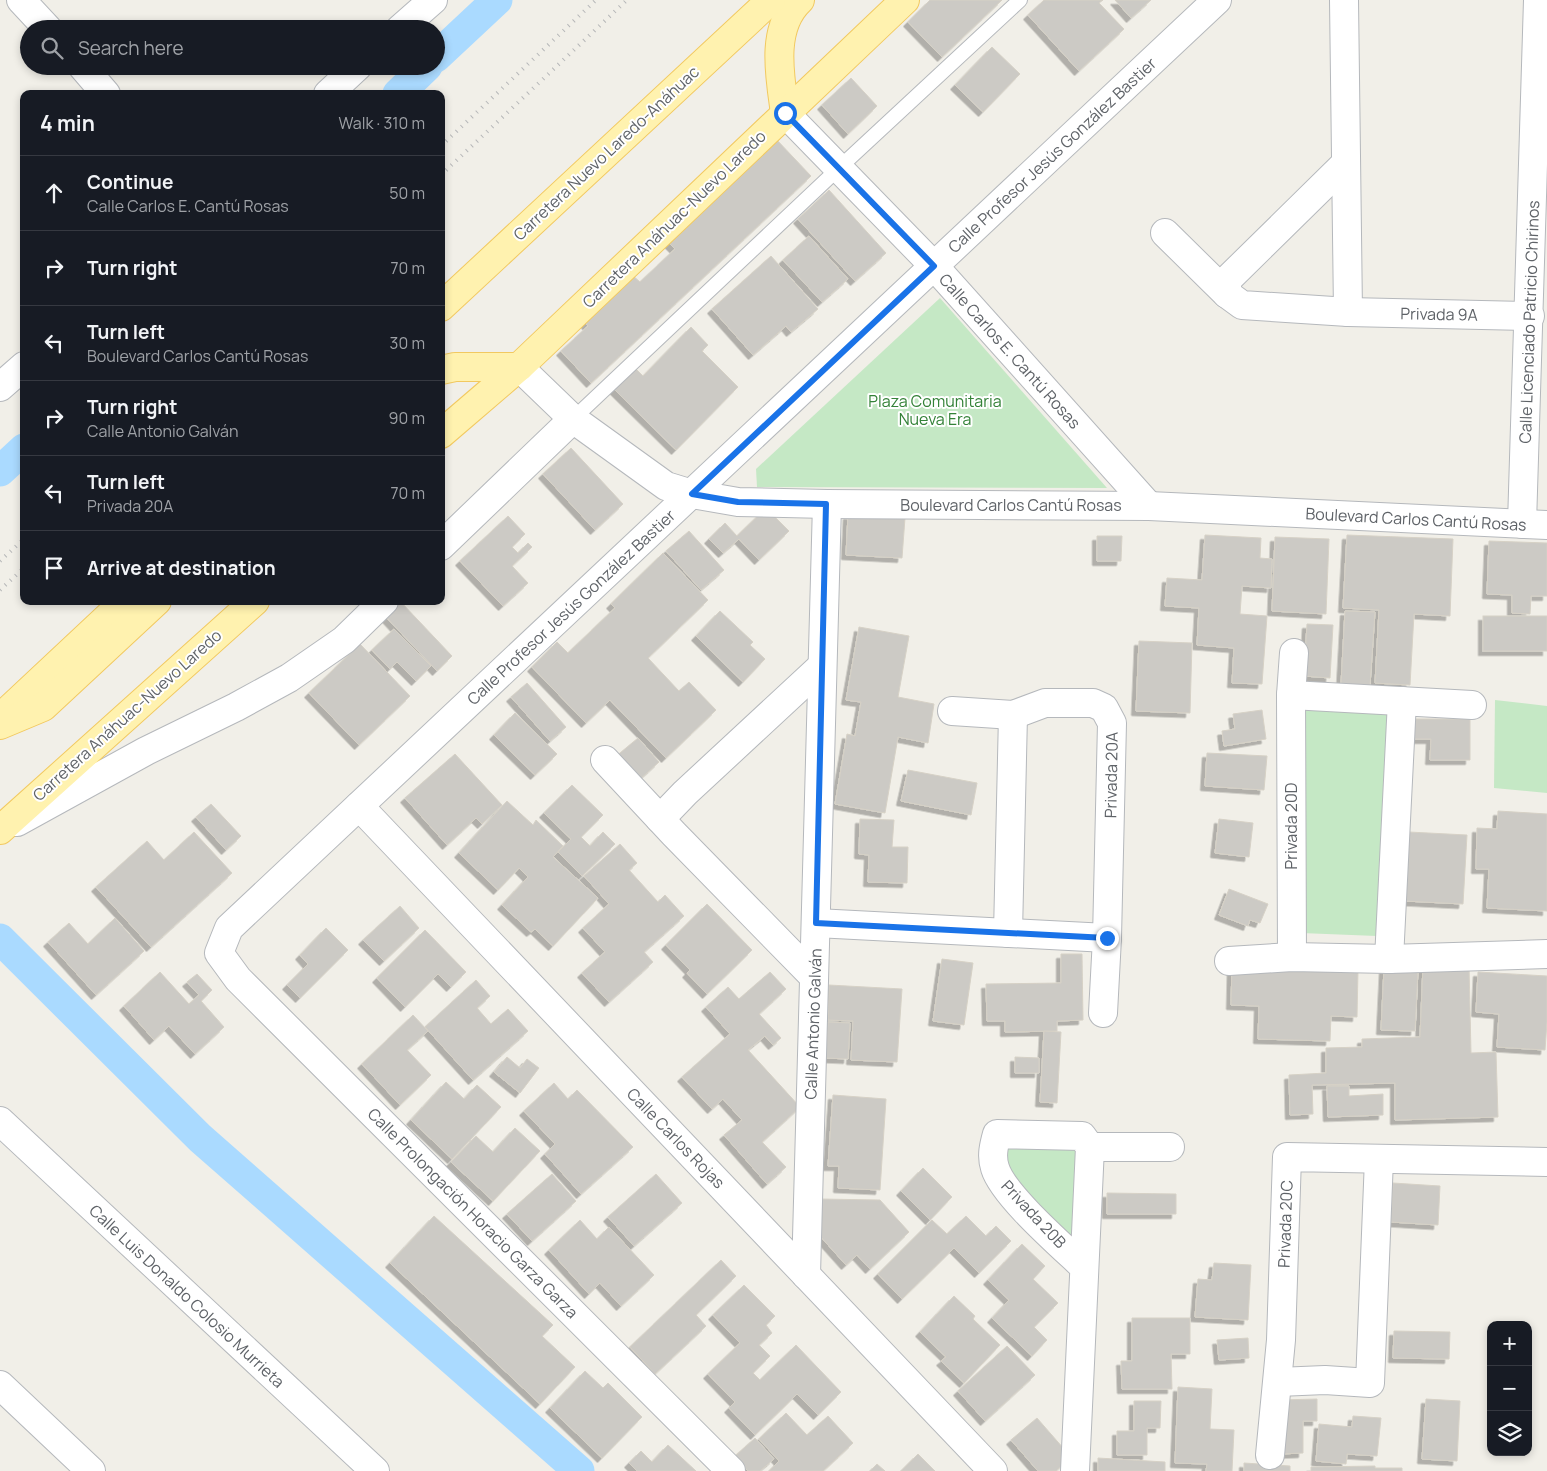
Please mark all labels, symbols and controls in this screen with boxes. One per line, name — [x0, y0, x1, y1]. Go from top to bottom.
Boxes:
search box — [20, 20, 445, 75]
icon: search — [38, 34, 66, 62]
text: Search here — [78, 35, 184, 61]
street label: Calle Profesor Jesús González Bastier — [943, 52, 1161, 258]
street label: Carretera Nuevo Laredo-Anáhuac — [508, 61, 704, 245]
route start — [774, 102, 797, 125]
text: 4 min — [40, 109, 95, 137]
text: Walk · 310 m — [339, 112, 425, 134]
street label: Carretera Anáhuac-Nuevo Laredo — [578, 125, 770, 313]
text: Continue — [87, 169, 173, 195]
icon: ahead — [40, 179, 68, 207]
text: 50 m — [389, 182, 425, 204]
text: Calle Carlos E. Cantú Rosas — [87, 195, 289, 217]
street label: Calle Licenciado Patricio Chirinos — [1514, 200, 1544, 444]
icon: right — [40, 254, 68, 282]
text: Turn right — [87, 255, 177, 281]
text: 70 m — [390, 257, 425, 279]
street label: Calle Carlos E. Cantú Rosas — [934, 269, 1086, 433]
street label: Privada 9A — [1400, 302, 1478, 326]
text: Turn left — [87, 319, 165, 345]
icon: left — [40, 329, 68, 357]
text: 30 m — [390, 332, 425, 354]
text: Boulevard Carlos Cantú Rosas — [87, 345, 308, 367]
park label: Plaza Comunitaria Nueva Era — [868, 390, 1002, 430]
text: Turn right — [87, 394, 177, 420]
icon: right — [40, 404, 68, 432]
text: 90 m — [389, 407, 425, 429]
text: Calle Antonio Galván — [87, 420, 238, 442]
text: Turn left — [87, 469, 165, 495]
icon: left — [40, 479, 68, 507]
text: 70 m — [390, 482, 425, 504]
street label: Boulevard Carlos Cantú Rosas — [900, 494, 1122, 516]
text: Privada 20A — [87, 495, 173, 517]
street label: Boulevard Carlos Cantú Rosas — [1305, 502, 1527, 536]
street label: Calle Profesor Jesús González Bastier — [462, 504, 680, 710]
icon: arrive — [40, 554, 68, 582]
text: Arrive at destination — [87, 555, 276, 581]
street label: Carretera Anáhuac-Nuevo Laredo — [28, 624, 226, 806]
street label: Privada 20A — [1099, 732, 1123, 818]
street label: Privada 20D — [1280, 782, 1302, 869]
route end — [1096, 927, 1119, 950]
street label: Calle Antonio Galván — [799, 948, 827, 1100]
street label: Calle Carlos Rojas — [622, 1083, 730, 1193]
street label: Calle Prolongación Horacio Garza Garza — [363, 1103, 583, 1323]
street label: Privada 20B — [997, 1175, 1071, 1253]
street label: Privada 20C — [1272, 1180, 1298, 1268]
street label: Calle Luis Donaldo Colosio Murrieta — [85, 1199, 289, 1393]
map controls — [1487, 1321, 1532, 1456]
button: + — [1487, 1321, 1532, 1366]
button: − — [1487, 1366, 1532, 1411]
button: layers — [1487, 1411, 1532, 1456]

